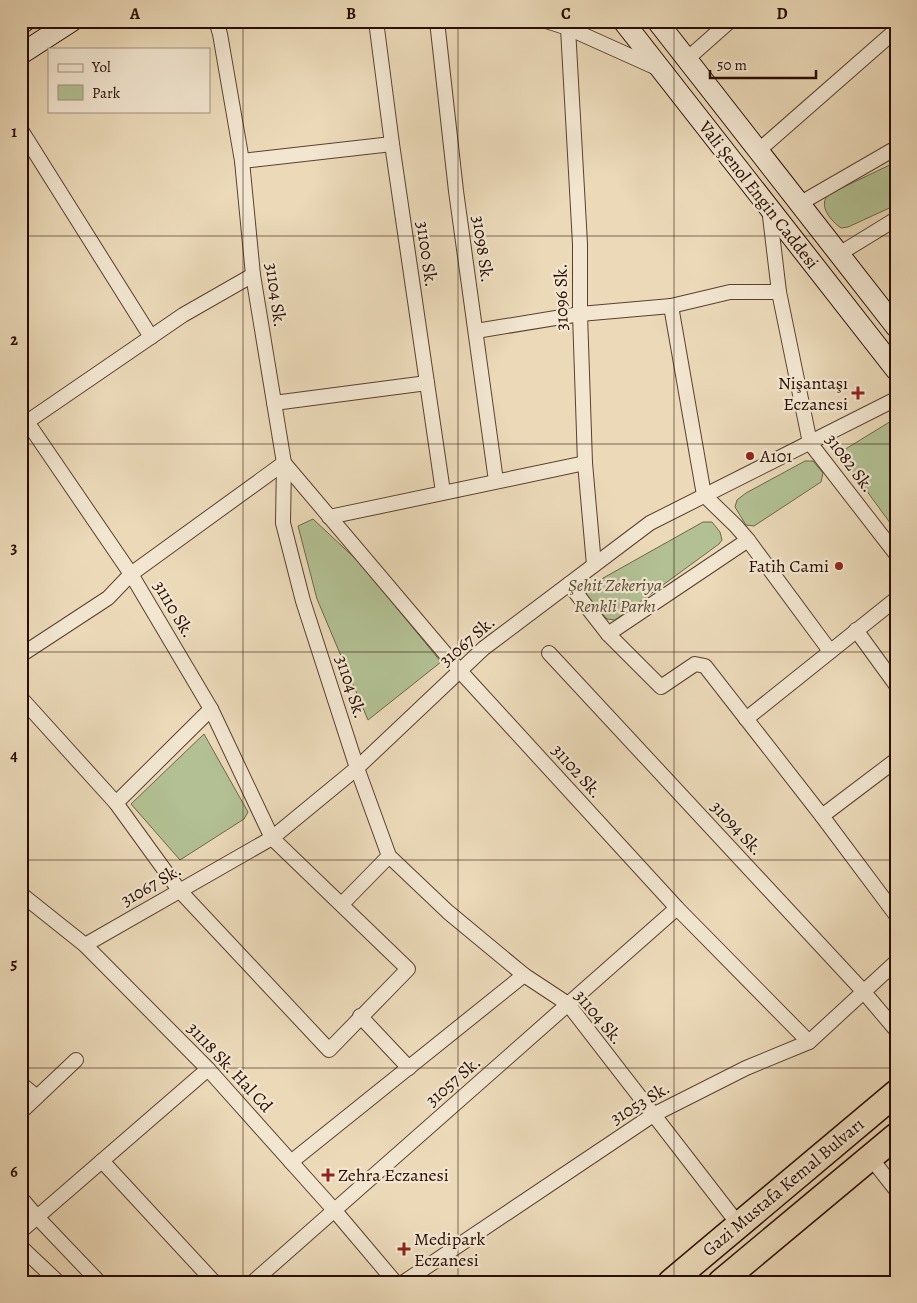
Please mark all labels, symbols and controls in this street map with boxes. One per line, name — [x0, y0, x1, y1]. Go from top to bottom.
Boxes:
text: A — [129, 3, 141, 25]
text: B — [346, 3, 356, 25]
text: C — [561, 3, 571, 25]
text: D — [776, 3, 788, 25]
legend — [48, 48, 210, 112]
scale bar — [710, 48, 816, 80]
text: 50 m — [717, 55, 747, 75]
text: Yol — [91, 57, 111, 77]
text: Park — [92, 83, 121, 103]
street label: Vali Şenol Engin Caddesi — [693, 115, 824, 274]
text: 1 — [11, 121, 17, 143]
street label: 31098 Sk. — [466, 214, 500, 284]
street label: 31100 Sk. — [410, 219, 444, 289]
street label: 31104 Sk. — [260, 261, 292, 329]
street label: 31096 Sk. — [548, 263, 574, 331]
text: 2 — [10, 329, 18, 351]
place label: Nişantaşı Eczanesi — [778, 371, 848, 416]
marker: Nişantaşı Eczanesi — [852, 387, 864, 399]
street label: 31082 Sk. — [820, 429, 880, 497]
place label: A101 — [759, 444, 792, 468]
marker: A101 — [744, 450, 756, 462]
text: 3 — [11, 537, 18, 559]
place label: Fatih Cami — [748, 554, 829, 578]
marker: Fatih Cami — [833, 560, 845, 572]
park label: Şehit Zekeriya Renkli Parkı — [568, 573, 662, 618]
street label: 31110 Sk. — [148, 576, 200, 642]
street label: 31067 Sk. — [434, 610, 500, 672]
street label: 31104 Sk. — [330, 652, 372, 722]
street label: 31102 Sk. — [546, 739, 608, 803]
text: 4 — [10, 745, 18, 767]
street label: 31094 Sk. — [705, 795, 769, 861]
street label: 31067 Sk. — [116, 858, 186, 912]
text: 5 — [11, 953, 18, 975]
street label: 31104 Sk. — [569, 984, 629, 1050]
street label: 31118 Sk. Hal Cd — [182, 1017, 278, 1118]
street label: 31057 Sk. — [420, 1050, 486, 1112]
street label: 31053 Sk. — [606, 1076, 674, 1130]
street label: Gazi Mustafa Kemal Bulvarı — [697, 1112, 869, 1262]
text: 6 — [10, 1161, 18, 1183]
place label: Zehra Eczanesi — [338, 1163, 449, 1187]
marker: Zehra Eczanesi — [322, 1169, 334, 1181]
place label: Medipark Eczanesi — [414, 1227, 485, 1272]
marker: Medipark Eczanesi — [398, 1243, 410, 1255]

